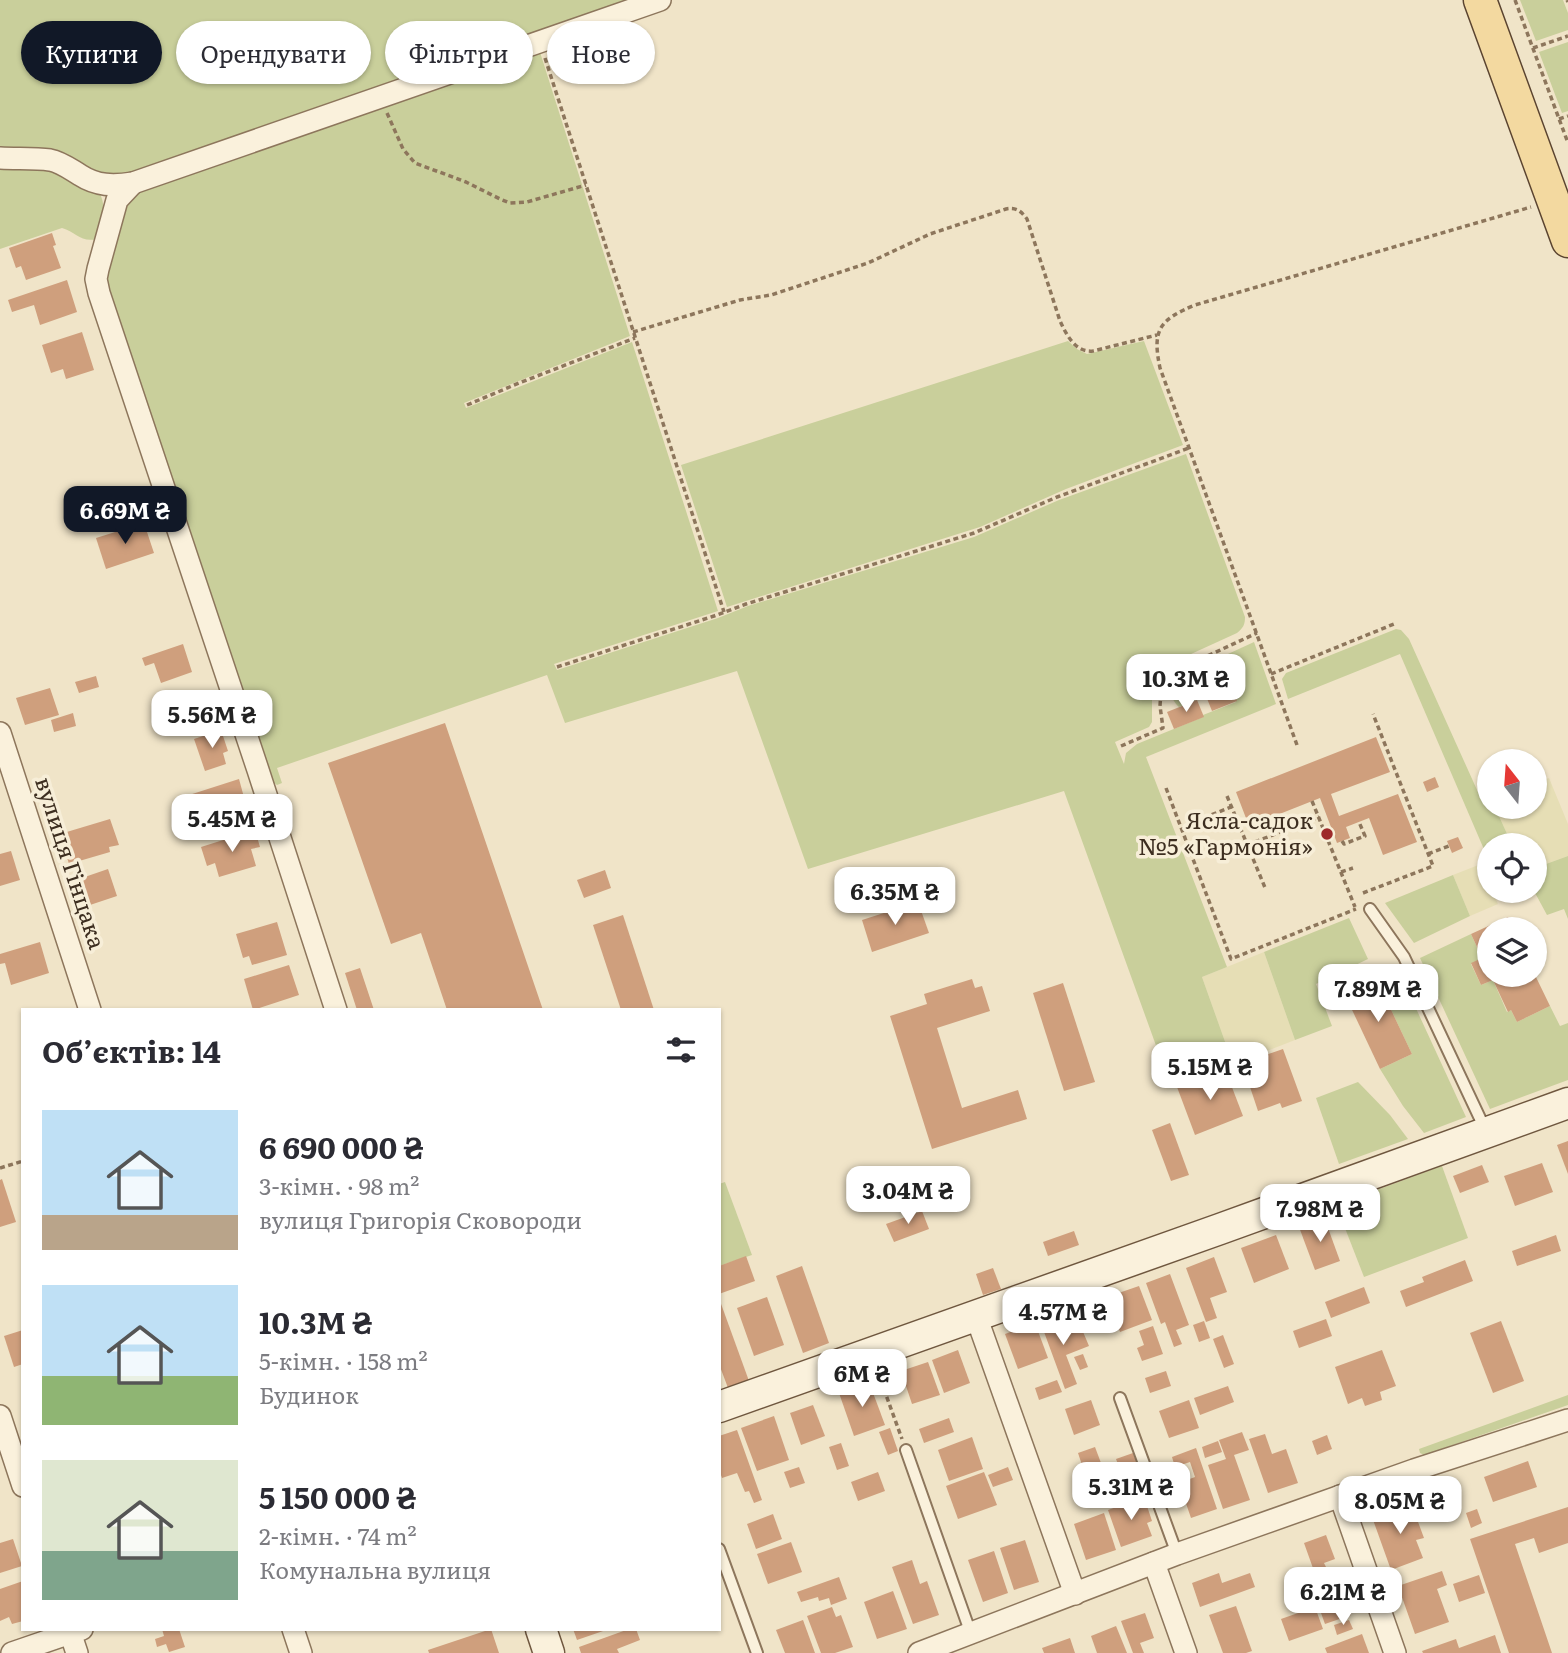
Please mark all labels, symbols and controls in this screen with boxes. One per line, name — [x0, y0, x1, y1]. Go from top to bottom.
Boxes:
chip: Купити — [21, 21, 162, 84]
chip: Орендувати — [176, 21, 371, 84]
chip: Фільтри — [385, 21, 533, 84]
chip: Нове — [547, 21, 655, 84]
pin: 6.69M ₴ — [60, 486, 190, 546]
text: 6.69M ₴ — [80, 492, 170, 526]
pin: 10.3M ₴ — [1121, 654, 1251, 714]
text: 10.3M ₴ — [1142, 660, 1230, 694]
pin: 5.56M ₴ — [147, 690, 277, 750]
text: 5.56M ₴ — [167, 696, 257, 730]
north arrow — [1477, 749, 1547, 819]
map controls — [1477, 749, 1547, 987]
street label: вулиця Гінцака — [28, 772, 116, 953]
pin: 5.45M ₴ — [167, 794, 297, 854]
text: 5.45M ₴ — [188, 800, 276, 834]
place label: Ясла-садок №5 «Гармонія» — [1138, 802, 1313, 862]
marker: Ясла-садок №5 «Гармонія» — [1319, 826, 1335, 842]
button: locate — [1477, 833, 1547, 903]
pin: 6.35M ₴ — [830, 867, 960, 927]
text: 6.35M ₴ — [850, 873, 940, 907]
button: layers — [1477, 917, 1547, 987]
pin: 7.89M ₴ — [1313, 964, 1443, 1024]
text: 7.89M ₴ — [1334, 970, 1422, 1004]
text: Об’єктів: 14 — [42, 1028, 221, 1072]
icon: filters — [662, 1031, 700, 1069]
pin: 5.15M ₴ — [1145, 1042, 1275, 1102]
text: 5.15M ₴ — [1167, 1048, 1253, 1082]
text: 6 690 000 ₴ — [259, 1124, 424, 1168]
icon: home — [98, 1138, 182, 1222]
pin: 3.04M ₴ — [843, 1166, 973, 1226]
text: 3-кімн. · 98 m² — [259, 1168, 419, 1202]
text: 3.04M ₴ — [862, 1172, 954, 1206]
pin: 7.98M ₴ — [1255, 1184, 1385, 1244]
text: 7.98M ₴ — [1276, 1190, 1364, 1224]
text: вулиця Григорія Сковороди — [259, 1202, 582, 1236]
pin: 4.57M ₴ — [998, 1288, 1128, 1347]
text: 4.57M ₴ — [1018, 1293, 1108, 1327]
text: 10.3M ₴ — [259, 1299, 373, 1343]
icon: home — [98, 1313, 182, 1397]
text: 5-кімн. · 158 m² — [259, 1343, 428, 1377]
pin: 6M ₴ — [821, 1350, 903, 1409]
text: 6M ₴ — [834, 1355, 890, 1389]
text: Будинок — [259, 1377, 359, 1411]
pin: 5.31M ₴ — [1066, 1462, 1196, 1522]
text: 5.31M ₴ — [1088, 1468, 1174, 1502]
text: 5 150 000 ₴ — [259, 1474, 417, 1518]
pin: 8.05M ₴ — [1335, 1476, 1465, 1536]
text: 8.05M ₴ — [1355, 1482, 1445, 1516]
icon: home — [98, 1488, 182, 1572]
text: 2-кімн. · 74 m² — [259, 1518, 417, 1552]
text: Комунальна вулиця — [259, 1552, 491, 1586]
pin: 6.21M ₴ — [1278, 1568, 1408, 1627]
text: 6.21M ₴ — [1300, 1573, 1386, 1607]

